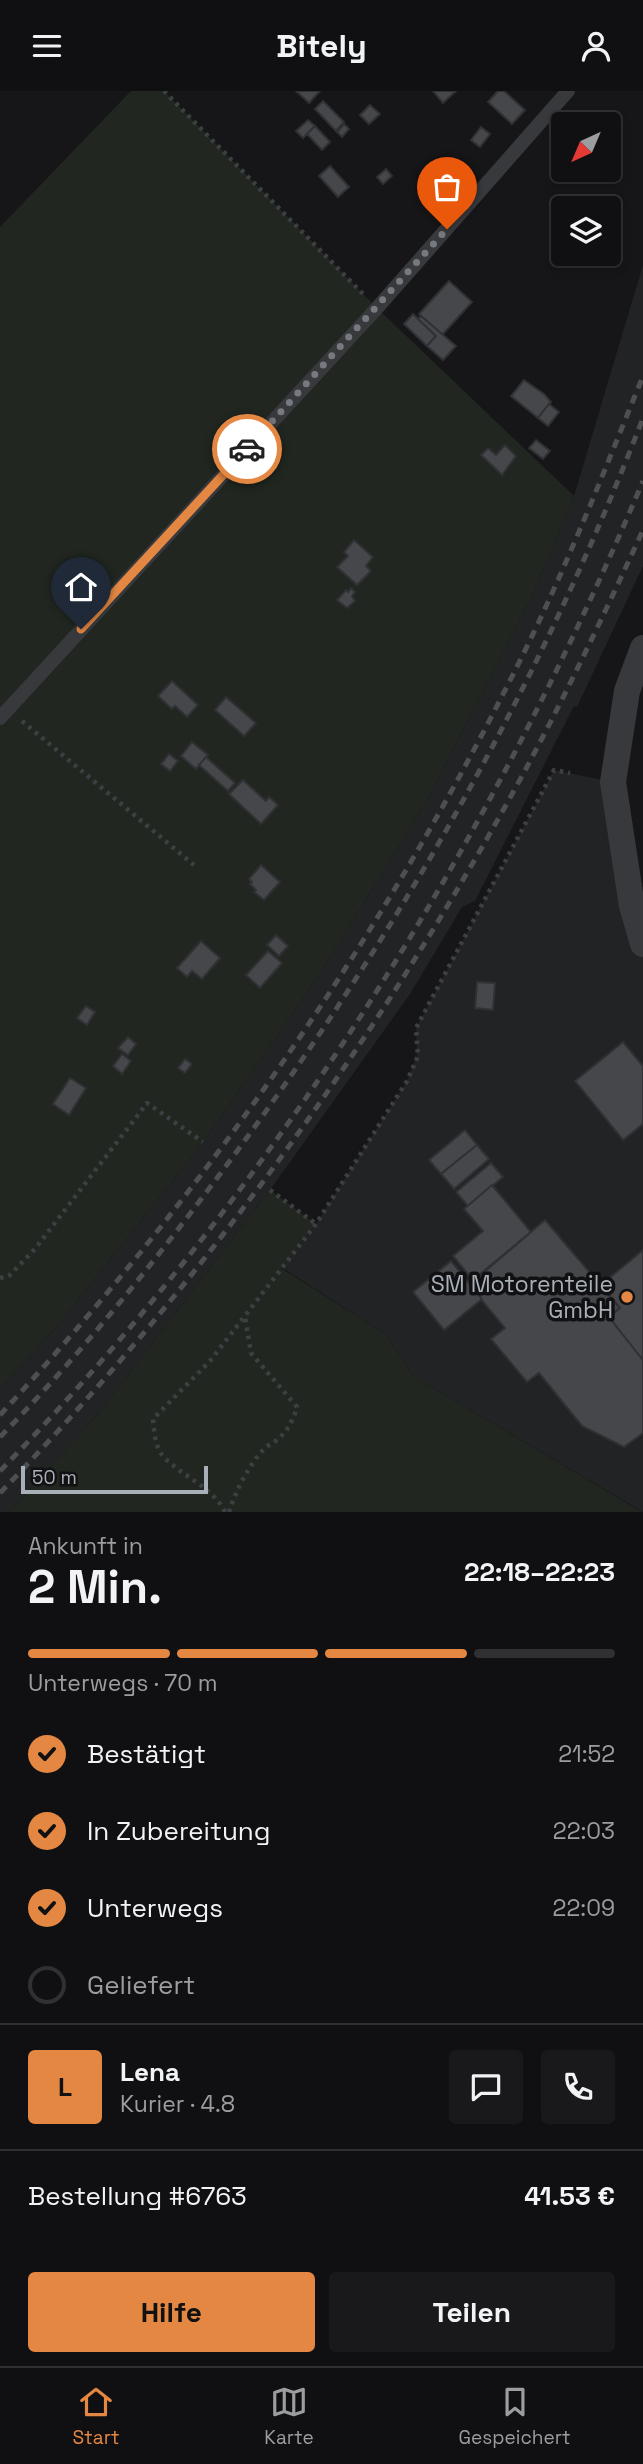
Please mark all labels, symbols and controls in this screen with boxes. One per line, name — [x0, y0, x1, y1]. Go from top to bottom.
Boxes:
text: Bitely — [276, 26, 367, 66]
icon: menu — [28, 27, 66, 65]
icon: person — [577, 27, 615, 65]
north arrow — [551, 112, 621, 182]
map controls — [551, 112, 621, 266]
pin — [417, 157, 477, 229]
icon: bag — [428, 168, 466, 206]
button: layers — [551, 196, 621, 266]
courier — [212, 414, 282, 484]
icon: car — [228, 430, 266, 468]
pin — [51, 557, 111, 629]
icon: home — [62, 568, 100, 606]
place label: SM Motorenteile GmbH — [431, 1269, 613, 1325]
marker: SM Motorenteile GmbH — [619, 1289, 635, 1305]
scale bar — [21, 1463, 208, 1495]
text: 50 m — [32, 1465, 77, 1490]
text: Ankunft in — [28, 1531, 143, 1561]
text: 22:18–22:23 — [464, 1555, 615, 1589]
text: 2 Min. — [28, 1558, 162, 1616]
text: Unterwegs · 70 m — [28, 1668, 218, 1698]
icon: check — [28, 1735, 66, 1773]
text: Bestätigt — [87, 1737, 206, 1771]
text: 21:52 — [558, 1739, 615, 1769]
icon: check — [28, 1812, 66, 1850]
text: In Zubereitung — [87, 1814, 271, 1848]
text: 22:03 — [553, 1816, 615, 1846]
icon: check — [28, 1889, 66, 1927]
text: Unterwegs — [87, 1891, 223, 1925]
text: 22:09 — [553, 1893, 615, 1923]
text: Geliefert — [87, 1968, 195, 2002]
button: chat — [449, 2050, 523, 2124]
button: phone — [541, 2050, 615, 2124]
text: Lena — [120, 2055, 180, 2089]
text: L — [58, 2070, 72, 2104]
text: Kurier · 4.8 — [120, 2089, 235, 2119]
text: Bestellung #6763 — [28, 2179, 247, 2213]
text: 41.53 € — [524, 2179, 615, 2213]
button: Hilfe — [28, 2272, 315, 2352]
button: Teilen — [329, 2272, 615, 2352]
tab: Start — [72, 2383, 120, 2450]
tab: Karte — [264, 2383, 314, 2450]
tab: Gespeichert — [458, 2383, 571, 2450]

